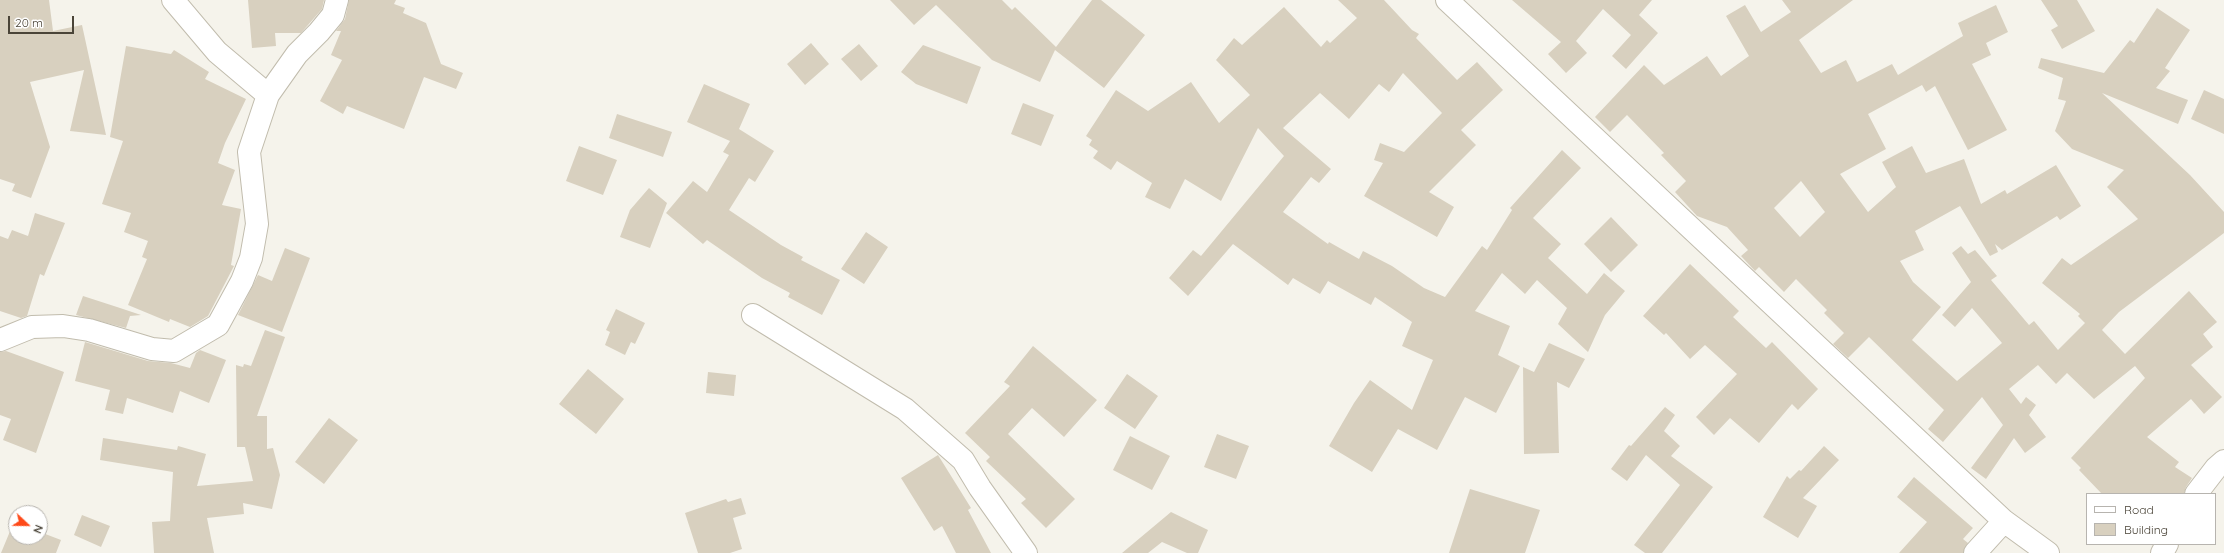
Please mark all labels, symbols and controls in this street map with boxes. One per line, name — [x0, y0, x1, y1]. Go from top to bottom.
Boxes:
scale bar — [10, 8, 76, 34]
text: 20 m — [15, 15, 43, 30]
legend — [2086, 493, 2216, 545]
text: Road — [2124, 502, 2154, 517]
north arrow — [8, 505, 48, 545]
text: Building — [2124, 522, 2168, 537]
text: N — [30, 523, 46, 535]

